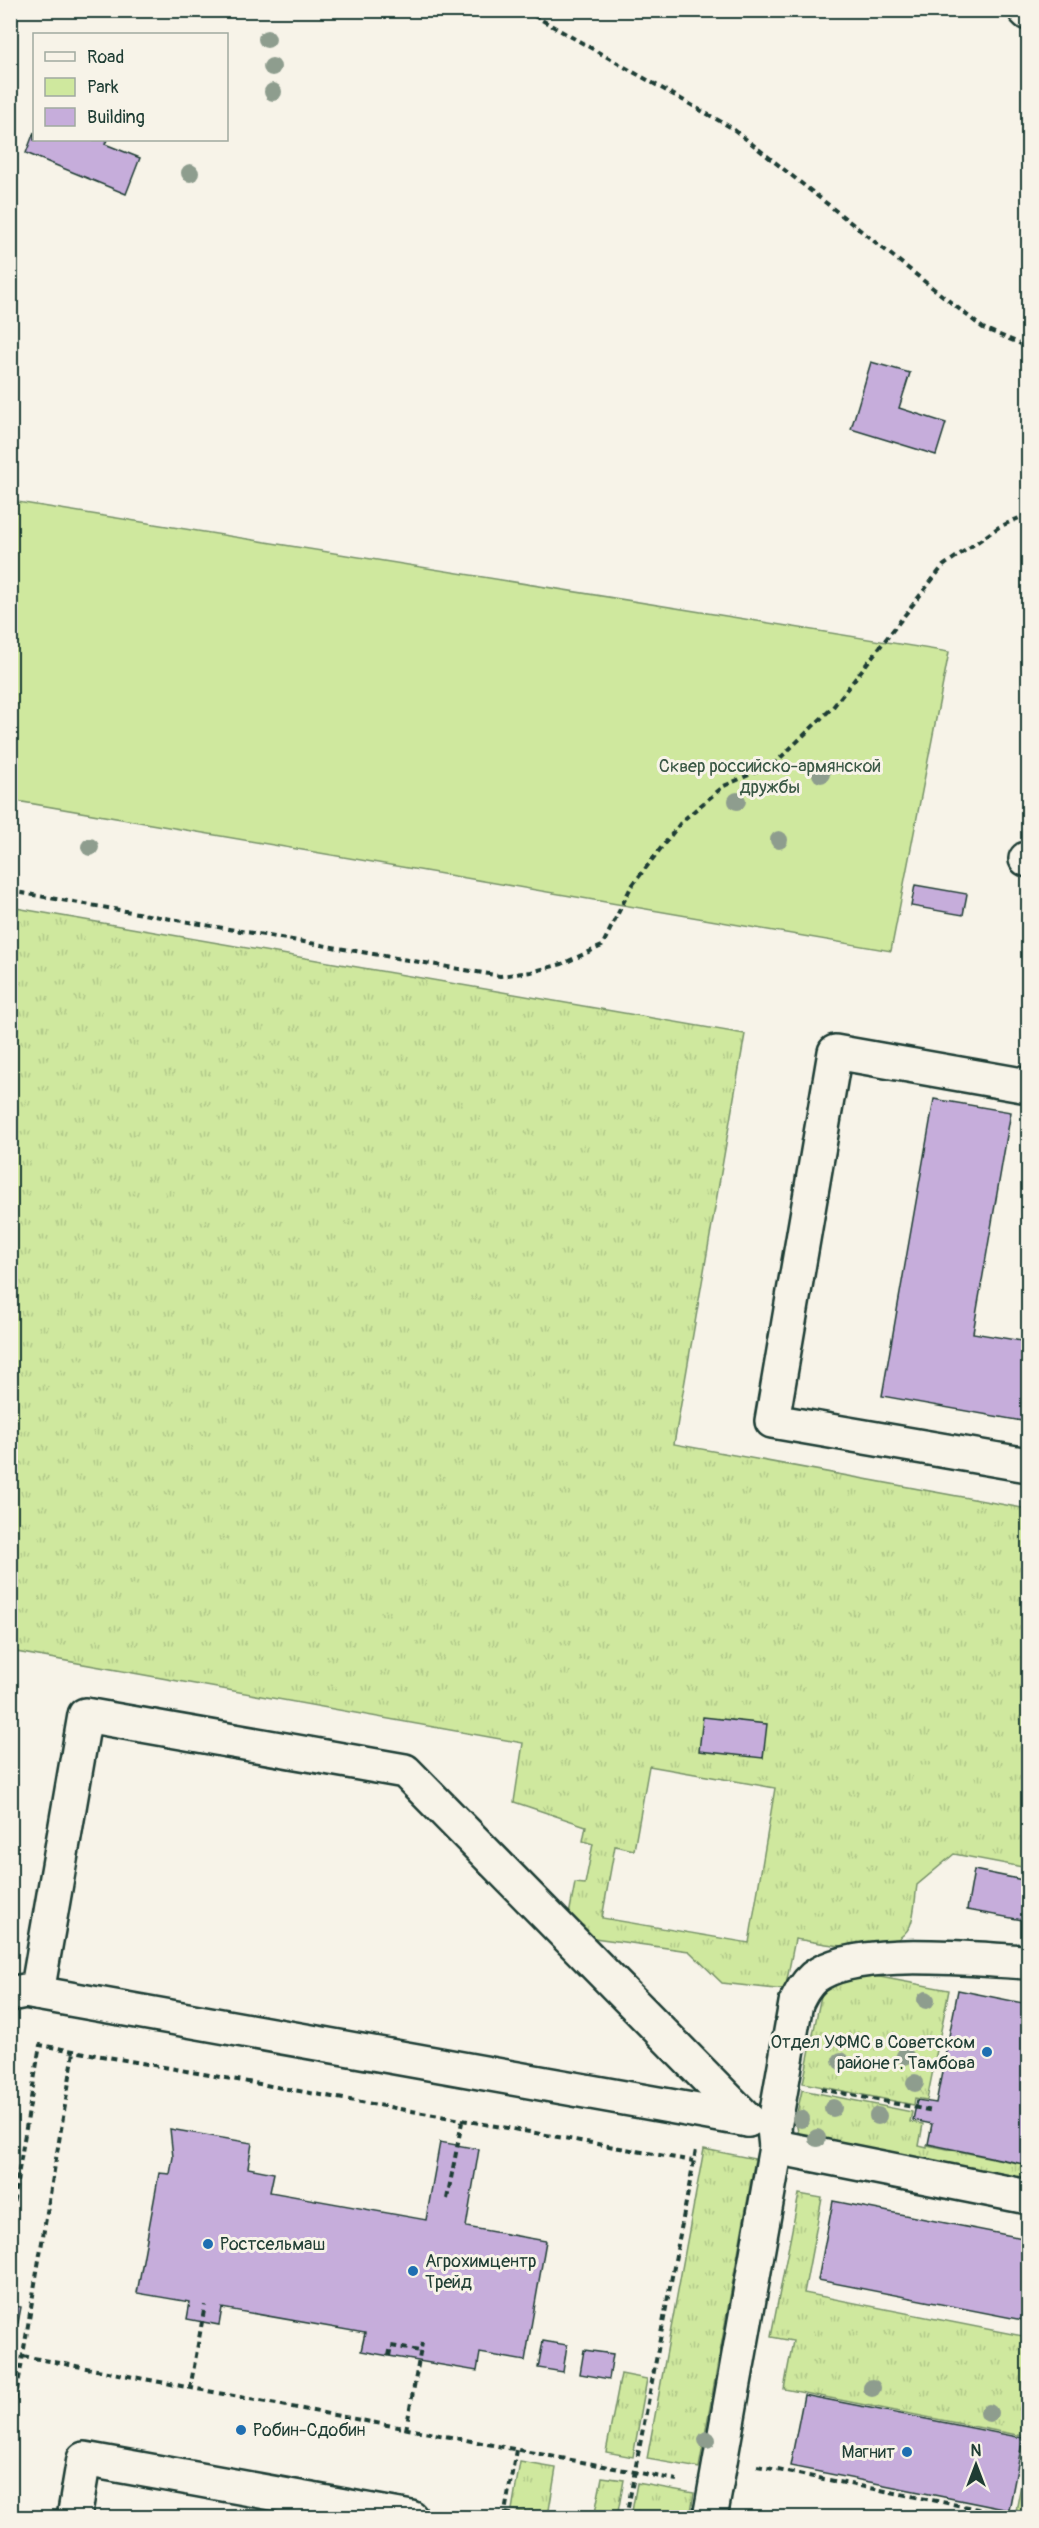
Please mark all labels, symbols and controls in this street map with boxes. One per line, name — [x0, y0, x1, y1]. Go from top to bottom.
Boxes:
legend — [33, 33, 228, 141]
text: Road — [87, 46, 124, 69]
text: Park — [87, 76, 119, 99]
text: Building — [87, 106, 145, 129]
park label: Сквер российско-армянской дружбы — [659, 755, 881, 799]
place label: Отдел УФМС в Советском районе г. Тамбова — [770, 2031, 975, 2075]
marker: Отдел УФМС в Советском районе г. Тамбова — [980, 2045, 994, 2059]
place label: Ростсельмаш — [220, 2233, 325, 2256]
marker: Ростсельмаш — [201, 2237, 215, 2251]
place label: Агрохимцентр Трейд — [425, 2250, 537, 2294]
marker: Агрохимцентр Трейд — [406, 2264, 420, 2278]
place label: Робин-Сдобин — [253, 2419, 366, 2442]
marker: Робин-Сдобин — [234, 2423, 248, 2437]
north arrow — [946, 2435, 1006, 2495]
place label: Магнит — [842, 2441, 895, 2464]
text: N — [971, 2441, 982, 2461]
marker: Магнит — [900, 2445, 914, 2459]

